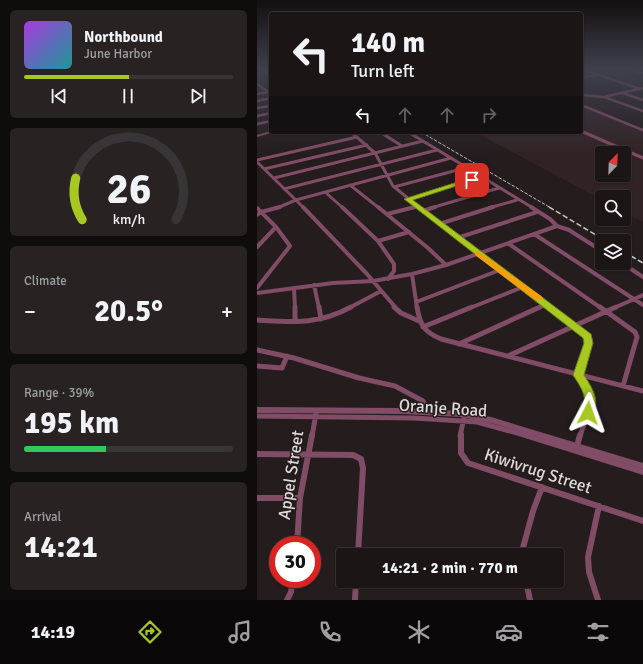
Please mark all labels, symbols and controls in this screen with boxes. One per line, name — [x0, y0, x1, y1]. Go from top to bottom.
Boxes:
text: 140 m — [351, 26, 425, 60]
text: Northbound — [84, 28, 163, 46]
icon: left — [285, 28, 337, 80]
text: June Harbor — [84, 46, 152, 62]
text: Turn left — [351, 60, 414, 82]
icon: previous — [48, 85, 70, 107]
icon: pause — [117, 85, 139, 107]
icon: next — [187, 85, 209, 107]
icon: left — [352, 104, 374, 126]
icon: ahead — [394, 104, 416, 126]
icon: ahead — [436, 104, 458, 126]
icon: right — [478, 104, 500, 126]
north arrow — [595, 146, 631, 182]
map controls — [595, 146, 631, 270]
pin — [455, 163, 489, 197]
text: 26 — [106, 164, 151, 215]
icon: arrive — [461, 169, 483, 191]
button: search — [595, 190, 631, 226]
text: km/h — [112, 211, 145, 228]
button: layers — [595, 234, 631, 270]
text: Climate — [24, 273, 67, 289]
text: 20.5° — [94, 293, 163, 330]
text: − — [24, 298, 36, 325]
text: + — [221, 298, 233, 325]
text: Range · 39% — [24, 385, 94, 401]
position arrow — [567, 392, 609, 434]
street label: Oranje Road — [398, 394, 488, 422]
text: 195 km — [24, 405, 119, 442]
street label: Appel Street — [274, 429, 308, 521]
street label: Kiwivrug Street — [482, 444, 594, 498]
text: Arrival — [24, 509, 61, 525]
text: 14:21 — [24, 529, 98, 566]
speed limit sign: 30 — [269, 536, 321, 588]
text: 14:21 · 2 min · 770 m — [382, 559, 518, 577]
icon: directions — [136, 618, 164, 646]
icon: music — [226, 618, 254, 646]
icon: phone — [316, 618, 344, 646]
icon: climate — [405, 618, 433, 646]
icon: car — [495, 618, 523, 646]
icon: filters — [584, 618, 612, 646]
text: 14:19 — [31, 621, 75, 643]

